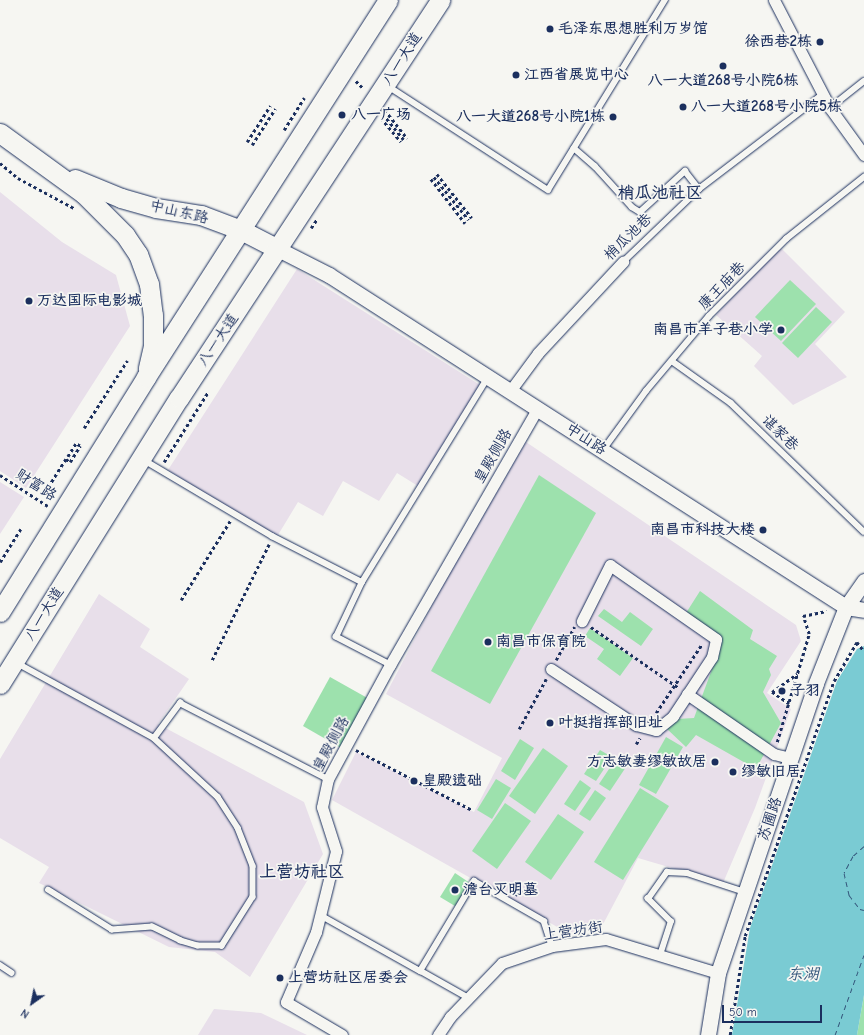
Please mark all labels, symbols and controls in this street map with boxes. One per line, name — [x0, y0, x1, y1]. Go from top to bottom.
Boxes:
place label: 毛泽东思想胜利万岁馆 — [558, 20, 708, 38]
marker: 毛泽东思想胜利万岁馆 — [545, 24, 555, 34]
street label: 八一大道 — [378, 29, 426, 89]
place label: 徐西巷2栋 — [745, 33, 812, 51]
marker: 徐西巷2栋 — [815, 37, 825, 47]
marker: 八一大道268号小院6栋 — [718, 61, 728, 71]
place label: 江西省展览中心 — [524, 66, 629, 84]
marker: 江西省展览中心 — [511, 70, 521, 80]
place label: 八一大道268号小院6栋 — [648, 72, 798, 90]
place label: 八一大道268号小院5栋 — [691, 98, 842, 116]
marker: 八一大道268号小院5栋 — [678, 102, 688, 112]
place label: 八一广场 — [351, 106, 411, 124]
place label: 八一大道268号小院1栋 — [456, 108, 605, 126]
marker: 八一广场 — [336, 109, 348, 121]
marker: 八一大道268号小院1栋 — [608, 112, 618, 122]
district label: 梢瓜池社区 — [618, 183, 702, 203]
street label: 中山东路 — [148, 196, 210, 228]
street label: 梢瓜池巷 — [600, 210, 656, 264]
street label: 康王庙巷 — [695, 258, 749, 314]
place label: 万达国际电影城 — [37, 292, 142, 310]
marker: 万达国际电影城 — [24, 296, 34, 306]
street label: 八一大道 — [194, 310, 242, 370]
place label: 南昌市羊子巷小学 — [653, 321, 773, 339]
marker: 南昌市羊子巷小学 — [776, 325, 786, 335]
street label: 谌家巷 — [758, 411, 802, 455]
street label: 中山路 — [562, 419, 610, 459]
street label: 皇殿侧路 — [470, 426, 516, 486]
street label: 财富路 — [12, 465, 60, 505]
place label: 南昌市科技大楼 — [650, 521, 755, 539]
marker: 南昌市科技大楼 — [758, 525, 768, 535]
street label: 八一大道 — [20, 584, 68, 644]
place label: 南昌市保育院 — [496, 633, 586, 651]
marker: 南昌市保育院 — [483, 637, 493, 647]
place label: 子羽 — [790, 682, 820, 700]
marker: 子羽 — [777, 686, 787, 696]
street label: 皇殿侧路 — [309, 713, 353, 775]
place label: 叶挺指挥部旧址 — [558, 714, 663, 732]
marker: 叶挺指挥部旧址 — [545, 718, 555, 728]
place label: 方志敏妻缪敏故居 — [587, 753, 707, 771]
marker: 方志敏妻缪敏故居 — [710, 757, 720, 767]
place label: 缪敏旧居 — [741, 763, 801, 781]
marker: 缪敏旧居 — [728, 767, 738, 777]
place label: 皇殿遗础 — [422, 772, 482, 790]
marker: 皇殿遗础 — [409, 776, 419, 786]
street label: 苏圃路 — [754, 795, 786, 843]
district label: 上营坊社区 — [260, 862, 344, 882]
place label: 澹台灭明墓 — [463, 881, 538, 899]
marker: 澹台灭明墓 — [450, 885, 460, 895]
street label: 上营坊街 — [542, 918, 604, 944]
water label: 东湖 — [787, 964, 819, 984]
place label: 上营坊社区居委会 — [288, 969, 408, 987]
marker: 上营坊社区居委会 — [275, 973, 285, 983]
north arrow — [12, 983, 52, 1023]
scale bar — [724, 997, 824, 1023]
text: 50 m — [729, 1005, 757, 1019]
text: N — [19, 1006, 32, 1021]

